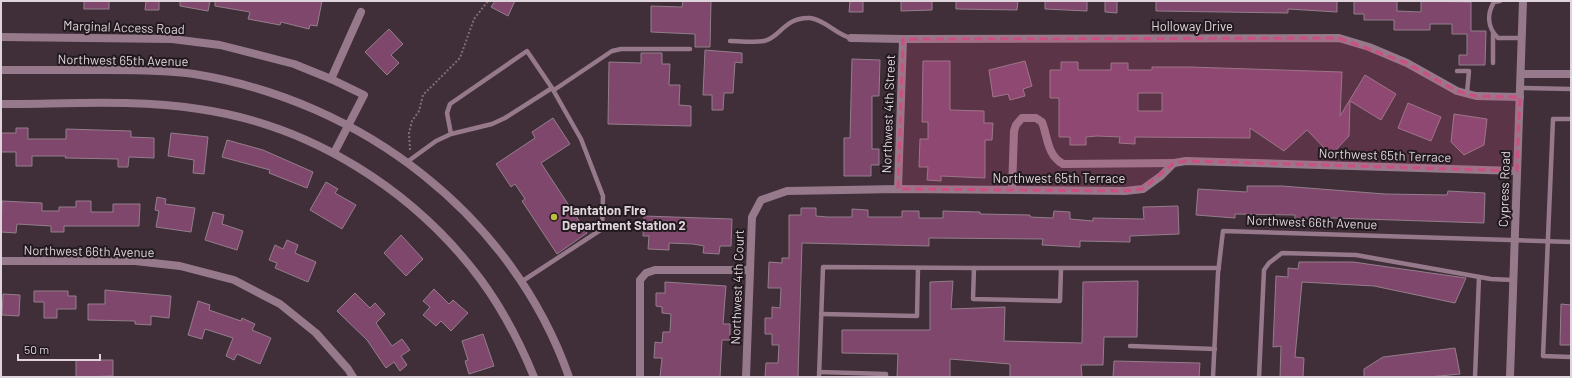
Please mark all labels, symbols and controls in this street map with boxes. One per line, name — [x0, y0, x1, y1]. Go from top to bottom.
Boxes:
street label: Marginal Access Road — [63, 17, 185, 37]
street label: Holloway Drive — [1151, 18, 1233, 34]
street label: Northwest 65th Avenue — [57, 51, 189, 69]
street label: Northwest 4th Street — [878, 54, 898, 174]
street label: Northwest 65th Terrace — [1318, 145, 1452, 165]
street label: Cypress Road — [1495, 151, 1513, 227]
street label: Northwest 65th Terrace — [993, 170, 1125, 186]
place label: Plantation Fire Department Station 2 — [562, 202, 686, 233]
marker: Plantation Fire Department Station 2 — [549, 212, 559, 222]
street label: Northwest 66th Avenue — [1246, 212, 1378, 232]
street label: Northwest 4th Court — [727, 229, 747, 345]
street label: Northwest 66th Avenue — [23, 242, 155, 260]
scale bar — [18, 336, 100, 362]
text: 50 m — [24, 342, 49, 356]

